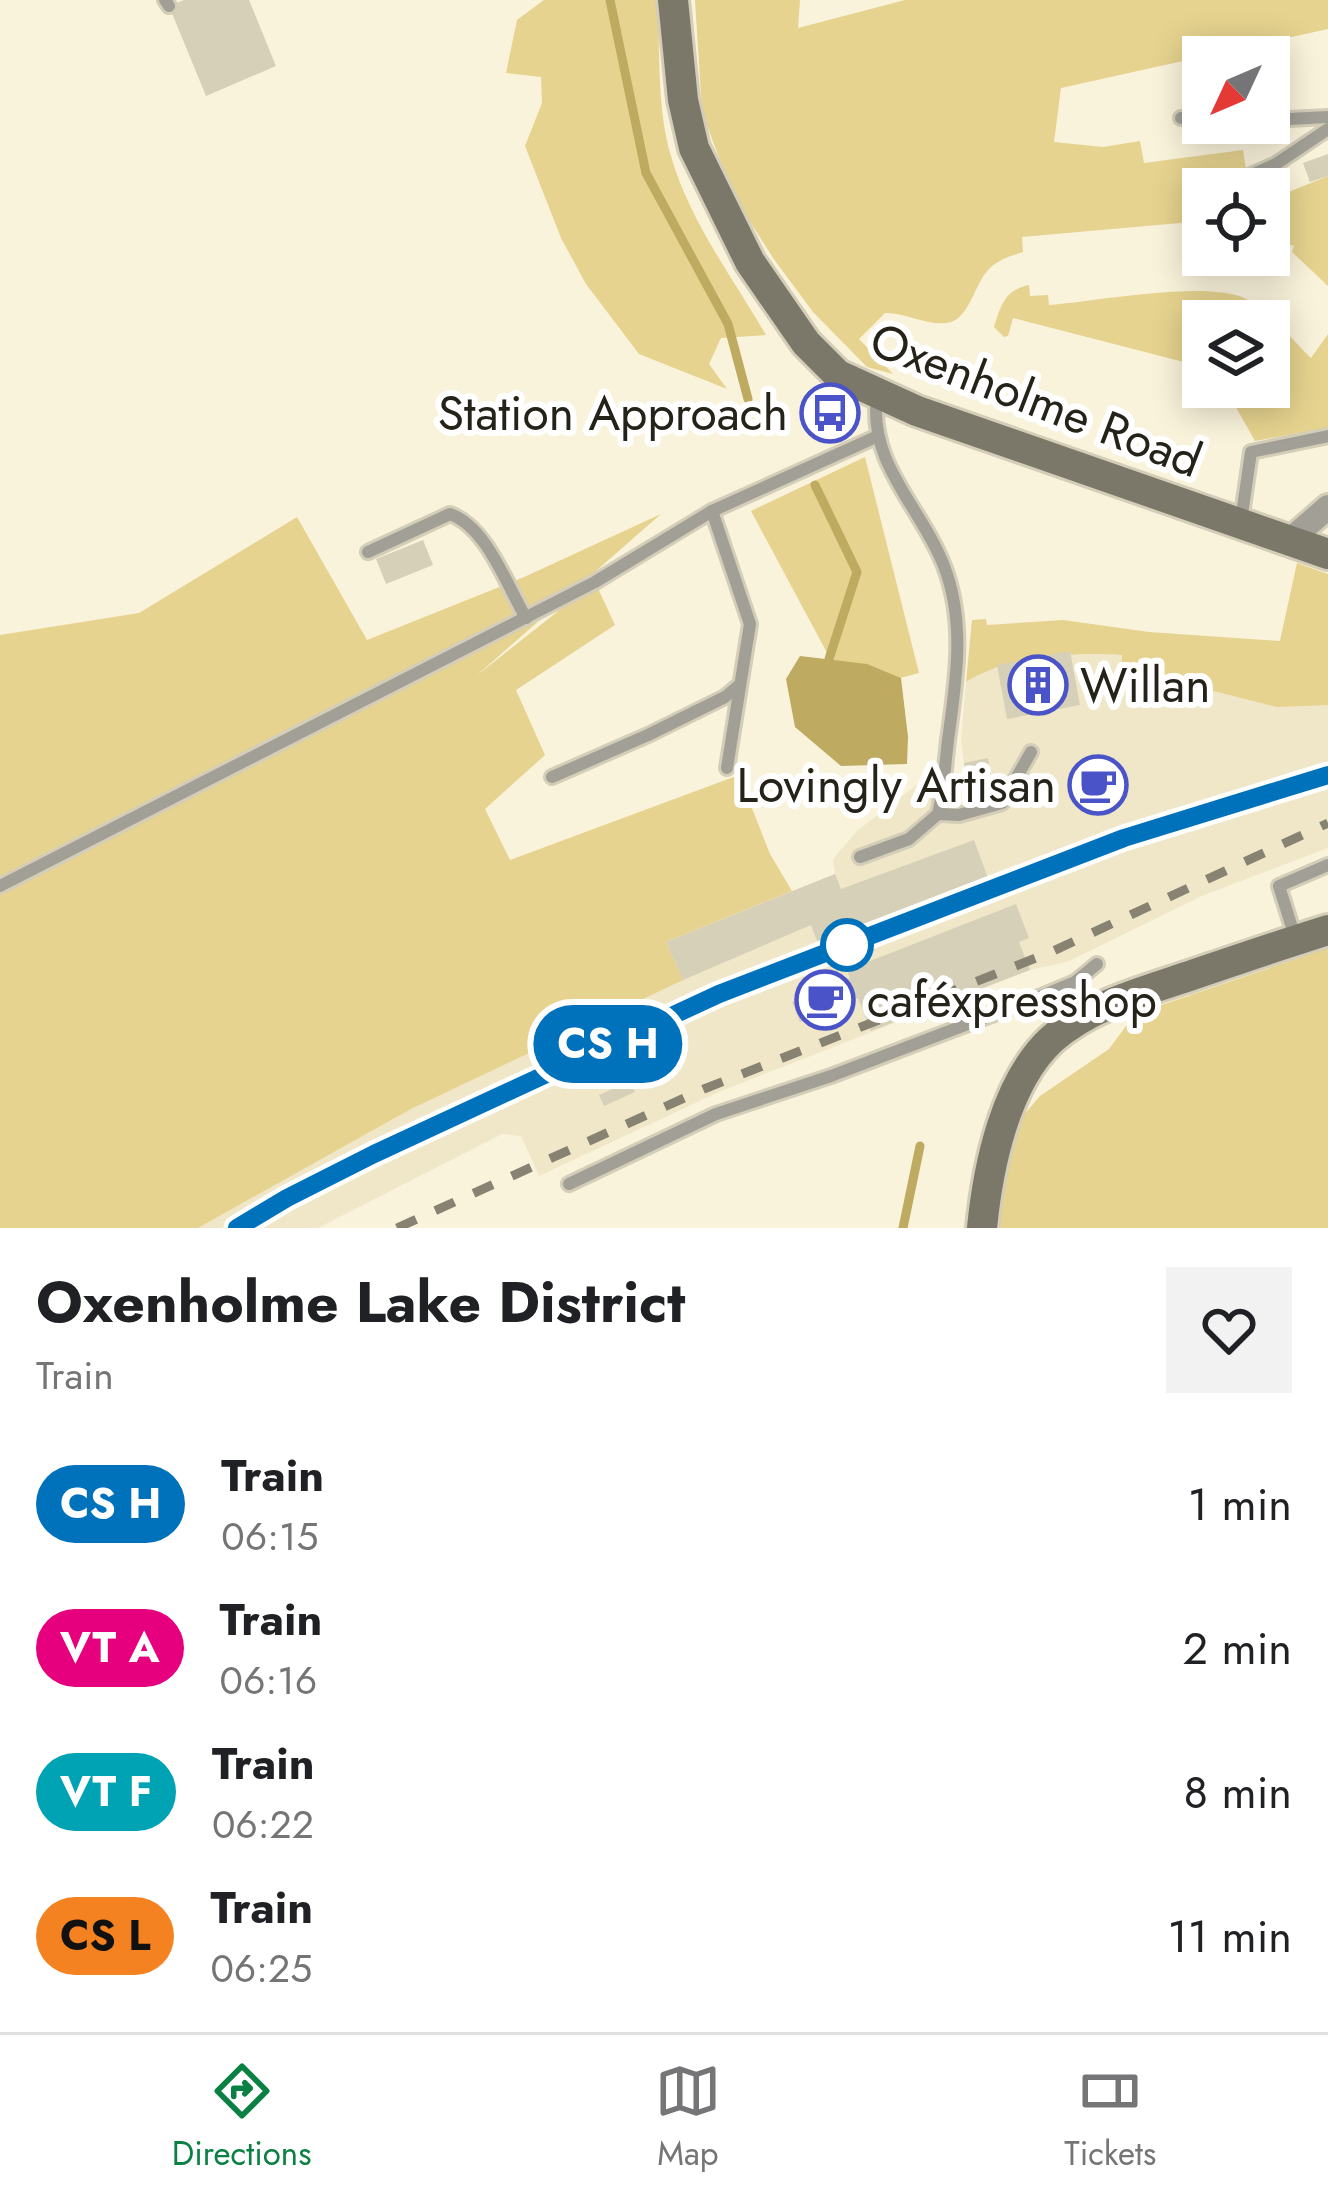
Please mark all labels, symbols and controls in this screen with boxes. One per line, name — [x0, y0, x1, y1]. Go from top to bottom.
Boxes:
north arrow — [1182, 36, 1290, 144]
map controls — [1182, 36, 1290, 408]
button: locate — [1182, 168, 1290, 276]
button: layers — [1182, 300, 1290, 408]
street label: Oxenholme Road — [860, 305, 1212, 495]
place label: Station Approach — [438, 379, 788, 448]
bus stop icon: Station Approach — [799, 382, 861, 444]
place label: Willan — [1080, 651, 1210, 720]
building icon: Willan — [1007, 654, 1069, 716]
place label: Lovingly Artisan — [736, 751, 1056, 820]
cafe icon: Lovingly Artisan — [1067, 754, 1129, 816]
unlabelled marker — [822, 920, 872, 970]
place label: caféxpresshop — [867, 966, 1157, 1035]
cafe icon: caféxpresshop — [794, 969, 856, 1031]
line badge: CS H — [524, 1005, 692, 1083]
text: CS H — [557, 1013, 659, 1074]
text: Oxenholme Lake District — [36, 1261, 685, 1343]
button: heart — [1166, 1267, 1292, 1393]
text: Train — [36, 1347, 114, 1404]
text: Train — [221, 1443, 324, 1508]
text: 1 min — [1188, 1472, 1292, 1537]
text: CS H — [60, 1473, 161, 1534]
text: 06:15 — [221, 1508, 318, 1565]
text: Train — [220, 1587, 322, 1652]
text: 2 min — [1182, 1616, 1292, 1681]
text: VT A — [60, 1617, 160, 1678]
text: 06:16 — [220, 1652, 317, 1709]
text: Train — [212, 1731, 315, 1796]
text: 8 min — [1184, 1760, 1292, 1825]
text: VT F — [60, 1761, 152, 1822]
text: 06:22 — [212, 1796, 314, 1853]
text: Train — [210, 1875, 313, 1940]
text: 11 min — [1168, 1904, 1292, 1969]
text: CS L — [60, 1905, 150, 1966]
text: 06:25 — [210, 1940, 312, 1997]
tab: Directions — [172, 2058, 311, 2177]
tab: Map — [655, 2058, 721, 2177]
tab: Tickets — [1064, 2058, 1156, 2177]

